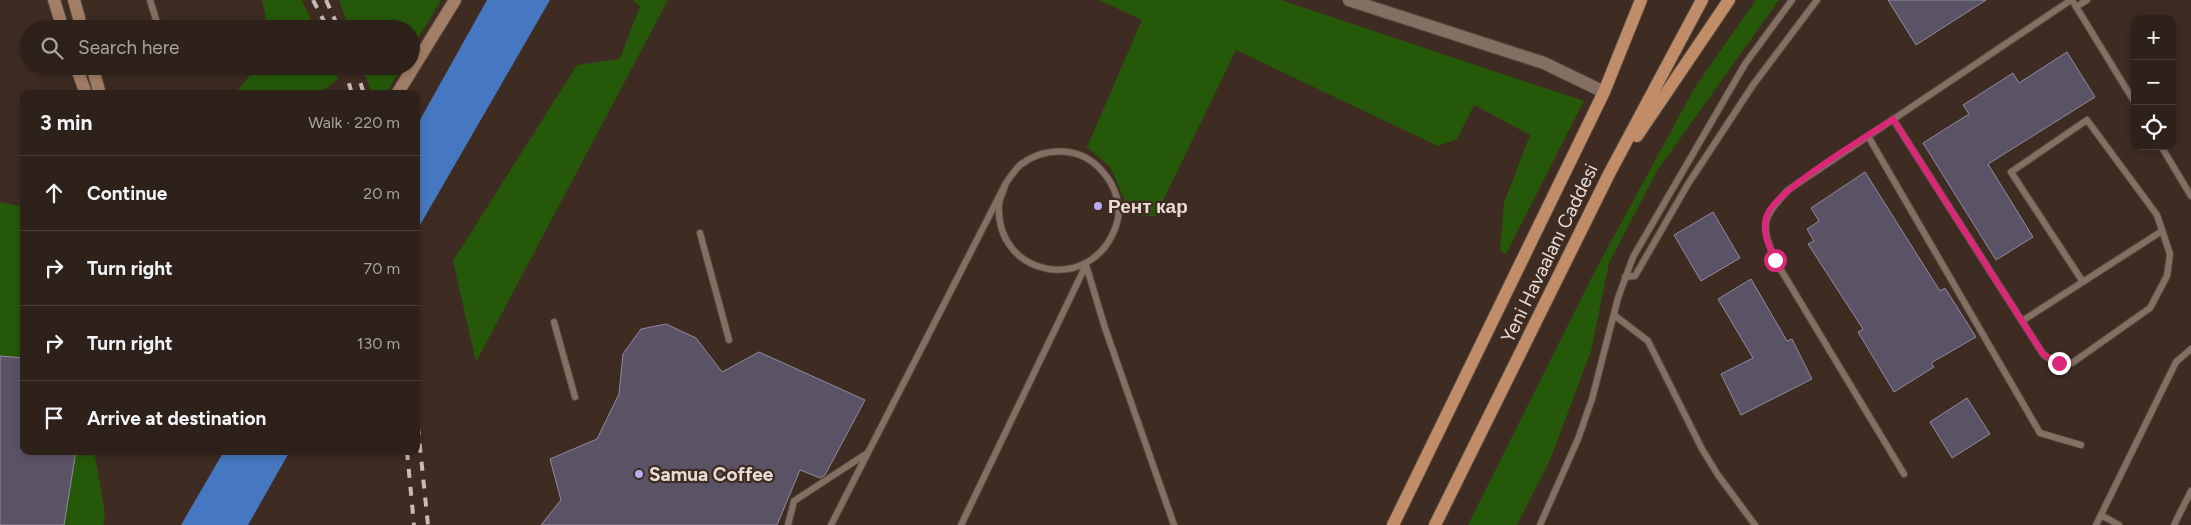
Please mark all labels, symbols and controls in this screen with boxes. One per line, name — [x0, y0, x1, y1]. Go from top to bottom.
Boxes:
map controls — [2131, 15, 2176, 150]
button: + — [2131, 15, 2176, 60]
search box — [20, 20, 420, 75]
icon: search — [38, 34, 66, 62]
text: Search here — [78, 36, 180, 59]
button: − — [2131, 60, 2176, 105]
button: locate — [2131, 105, 2176, 150]
text: 3 min — [40, 110, 92, 135]
text: Walk · 220 m — [308, 113, 400, 132]
street label: Yeni Havaalanı Caddesi — [1496, 160, 1603, 346]
icon: ahead — [40, 179, 68, 207]
text: Continue — [87, 182, 167, 205]
text: 20 m — [363, 184, 400, 203]
place label: Рент кар — [1108, 195, 1188, 218]
marker: Рент кар — [1092, 200, 1104, 212]
route start — [1764, 249, 1787, 272]
icon: right — [40, 254, 68, 282]
text: Turn right — [87, 257, 173, 280]
text: 70 m — [364, 259, 400, 278]
icon: right — [40, 329, 68, 357]
text: Turn right — [87, 332, 173, 355]
text: 130 m — [357, 334, 400, 353]
route end — [2048, 352, 2071, 375]
icon: arrive — [40, 404, 68, 432]
text: Arrive at destination — [87, 407, 266, 430]
place label: Samua Coffee — [649, 463, 774, 486]
marker: Samua Coffee — [633, 468, 645, 480]

